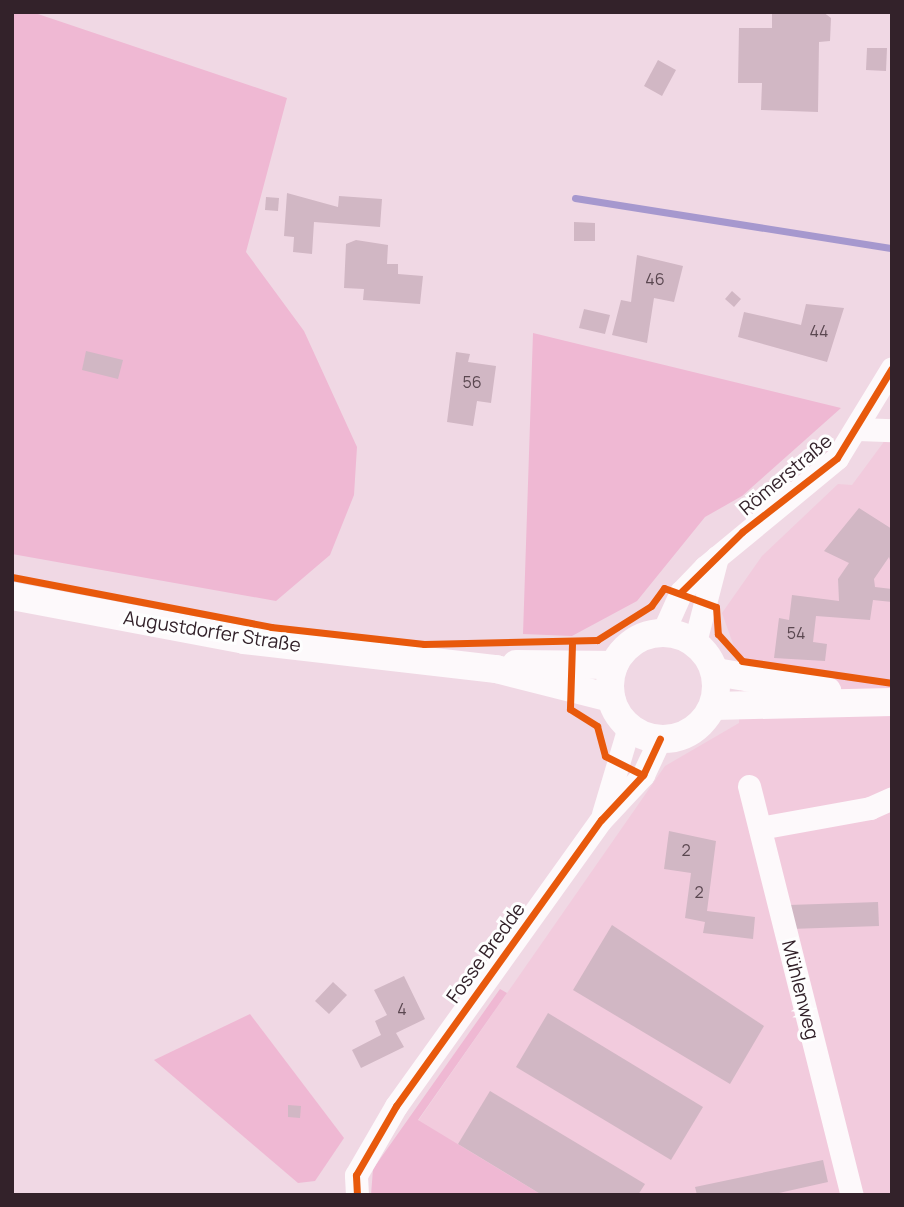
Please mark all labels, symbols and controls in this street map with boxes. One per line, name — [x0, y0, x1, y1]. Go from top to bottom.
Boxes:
house number: 46 — [645, 269, 665, 289]
house number: 44 — [809, 321, 829, 341]
house number: 56 — [462, 372, 482, 392]
street label: Römerstraße — [735, 430, 837, 520]
street label: Augustdorfer Straße — [122, 607, 302, 657]
house number: 54 — [787, 623, 805, 643]
house number: 2 — [681, 840, 691, 860]
house number: 2 — [694, 882, 704, 902]
street label: Fosse Bredde — [442, 898, 530, 1008]
street label: Mühlenweg — [777, 938, 823, 1042]
house number: 4 — [397, 999, 407, 1019]

